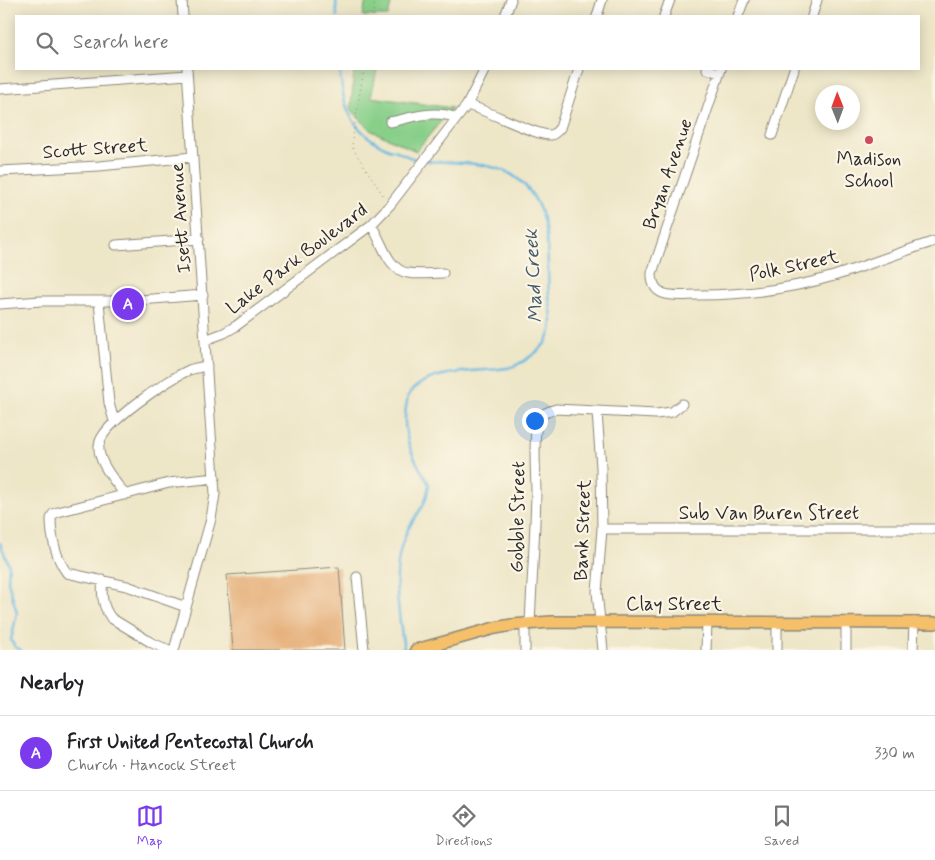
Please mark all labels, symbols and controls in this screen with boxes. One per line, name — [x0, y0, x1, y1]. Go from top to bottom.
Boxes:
search box — [15, 15, 920, 70]
icon: search — [33, 29, 61, 57]
text: Search here — [73, 30, 169, 55]
north arrow — [815, 85, 860, 130]
street label: Bryan Avenue — [637, 115, 699, 233]
street label: Scott Street — [42, 133, 148, 165]
marker: Madison School — [863, 134, 875, 146]
place label: Madison School — [837, 147, 901, 194]
street label: Isett Avenue — [165, 162, 197, 274]
street label: Lake Park Boulevard — [221, 198, 373, 320]
water label: Mad Creek — [518, 228, 550, 324]
street label: Polk Street — [747, 244, 841, 288]
pin: A — [112, 285, 144, 323]
your location — [522, 408, 548, 434]
street label: Gobble Street — [505, 461, 531, 573]
street label: Bank Street — [569, 479, 597, 581]
street label: Sub Van Buren Street — [679, 501, 859, 526]
street label: Clay Street — [626, 592, 722, 617]
text: Nearby — [20, 669, 84, 697]
text: First United Pentecostal Church — [67, 730, 314, 755]
text: A — [31, 743, 41, 764]
text: 330 m — [874, 743, 915, 764]
text: Church · Hancock Street — [67, 755, 236, 776]
tab: Map — [136, 802, 164, 850]
tab: Directions — [435, 802, 493, 850]
tab: Saved — [764, 802, 799, 850]

